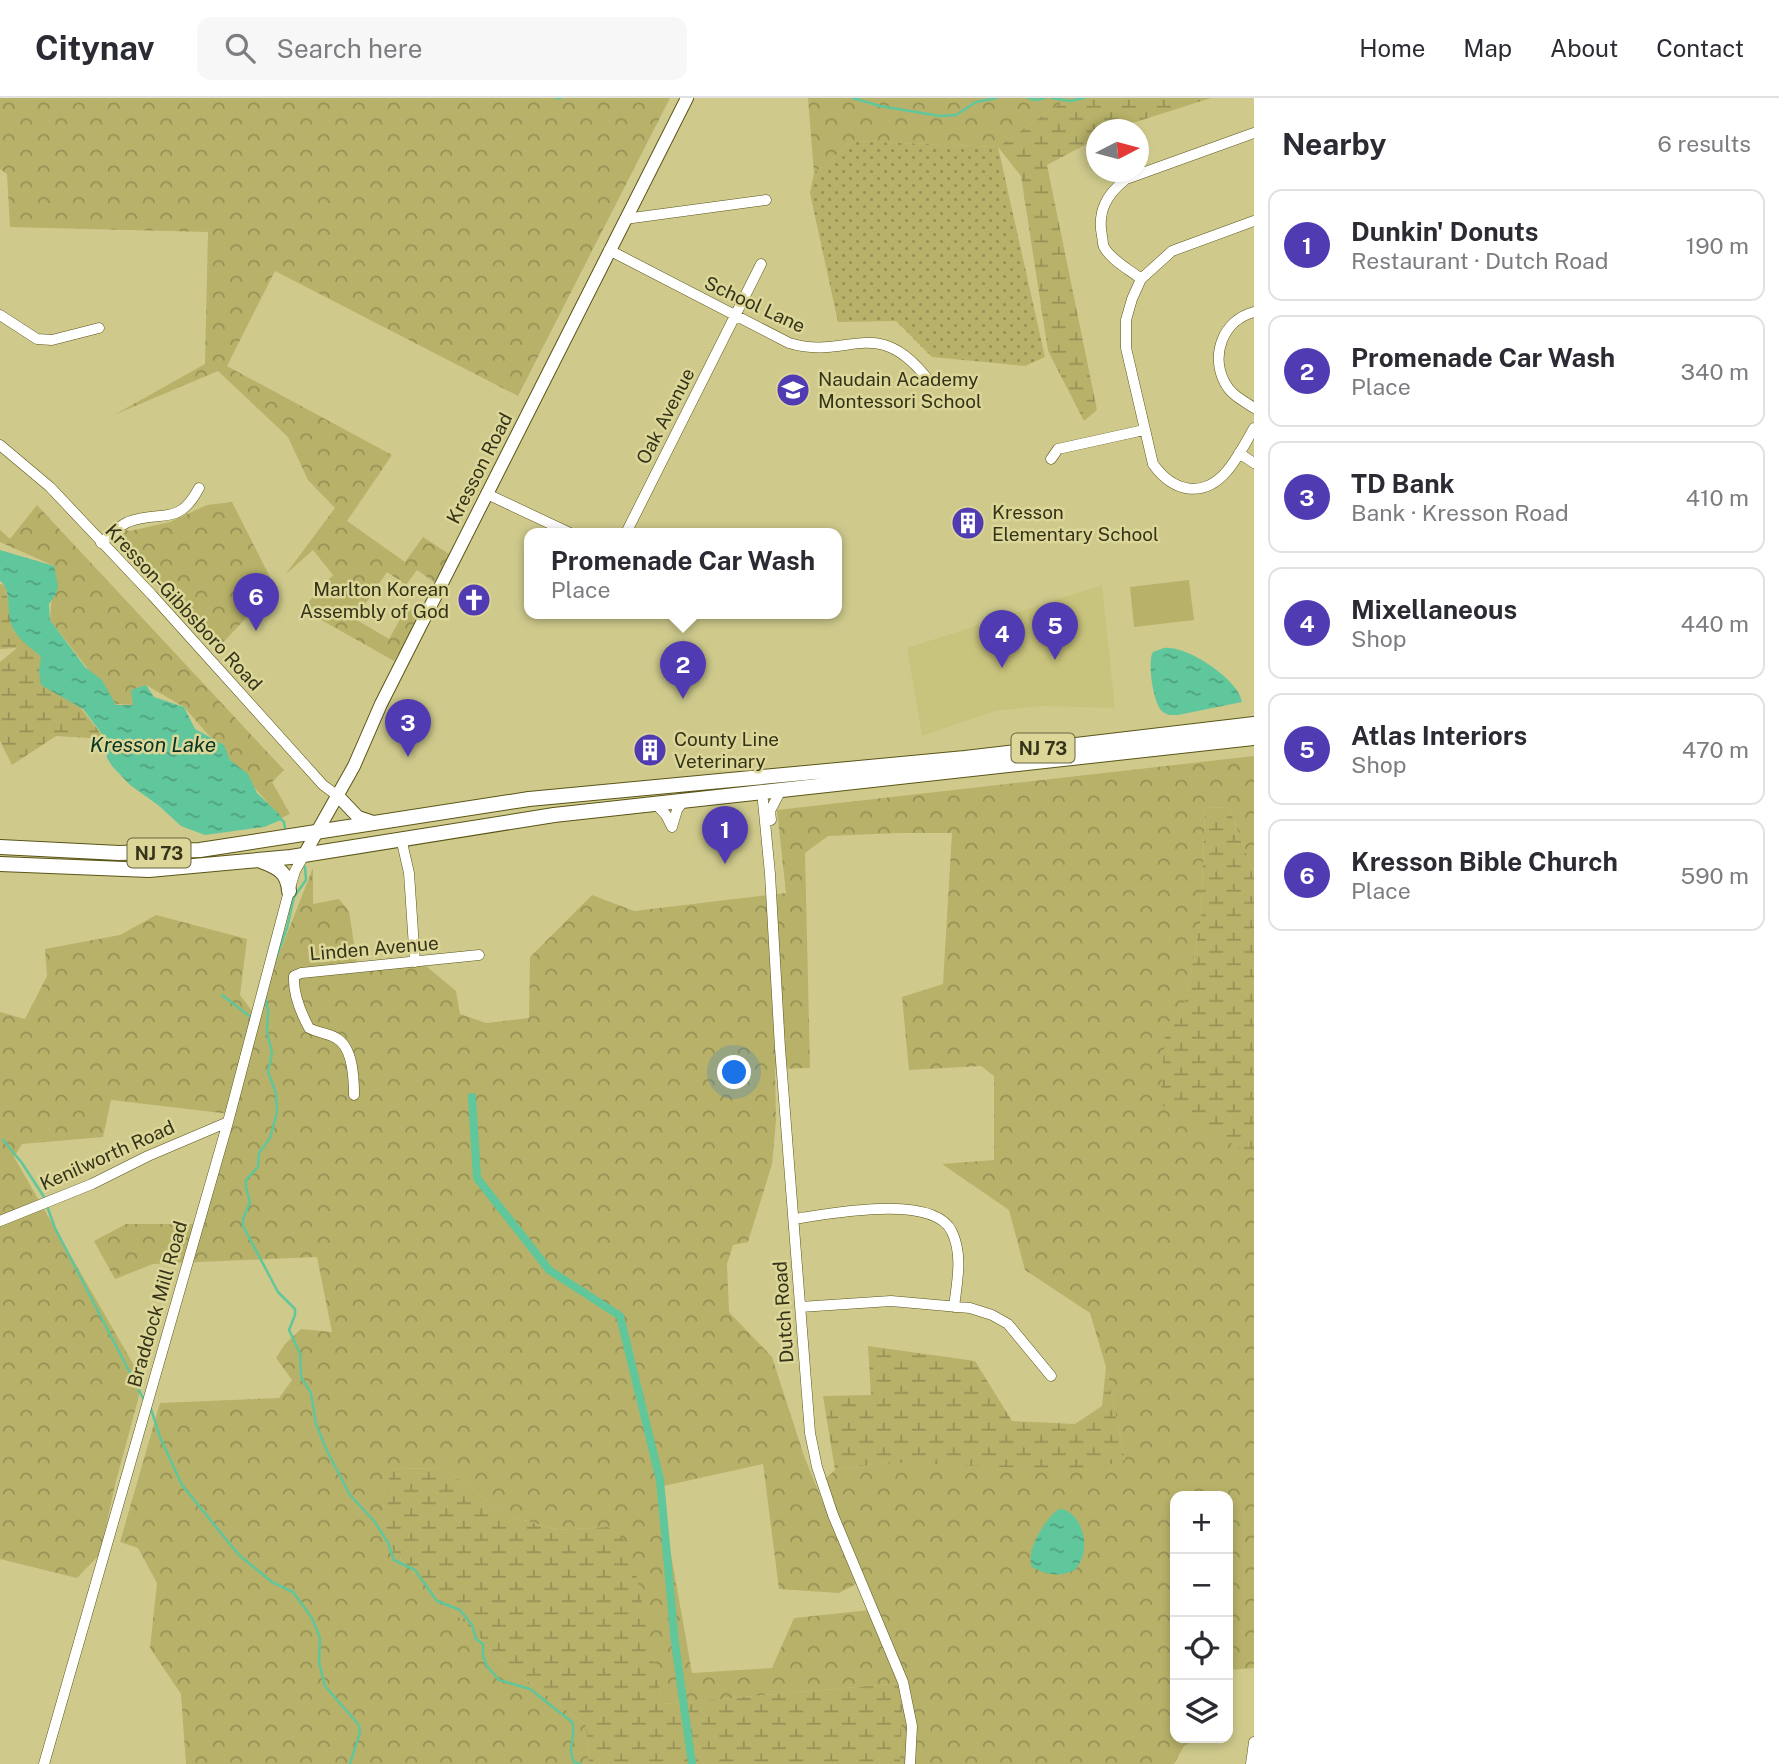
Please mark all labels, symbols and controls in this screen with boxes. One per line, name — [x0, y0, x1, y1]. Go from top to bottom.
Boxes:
search box — [197, 17, 687, 80]
text: Citynav — [35, 29, 155, 67]
icon: search — [221, 29, 259, 67]
text: Search here — [277, 33, 423, 64]
text: Home — [1359, 34, 1425, 62]
text: Map — [1463, 34, 1512, 62]
text: About — [1550, 34, 1618, 62]
text: Contact — [1656, 34, 1744, 62]
north arrow — [1086, 119, 1149, 182]
text: Nearby — [1282, 126, 1386, 162]
text: 6 results — [1658, 130, 1751, 157]
text: Dunkin' Donuts — [1351, 216, 1539, 247]
text: 1 — [1302, 232, 1312, 259]
text: 190 m — [1686, 232, 1749, 259]
text: Restaurant · Dutch Road — [1351, 247, 1609, 274]
street label: School Lane — [701, 271, 809, 337]
text: Promenade Car Wash — [1351, 342, 1615, 373]
text: 2 — [1300, 358, 1314, 385]
text: 340 m — [1681, 358, 1749, 385]
street label: Oak Avenue — [631, 364, 699, 468]
place label: Naudain Academy Montessori School — [818, 368, 982, 412]
school or university icon: Naudain Academy Montessori School — [774, 371, 812, 409]
text: Place — [1351, 373, 1411, 400]
street label: Kresson Road — [442, 409, 516, 527]
text: TD Bank — [1351, 468, 1455, 499]
text: 3 — [1299, 484, 1315, 511]
text: 410 m — [1686, 484, 1749, 511]
text: Bank · Kresson Road — [1351, 499, 1569, 526]
place label: Kresson Elementary School — [992, 501, 1159, 545]
building icon: Kresson Elementary School — [949, 504, 987, 542]
street label: Kresson-Gibbsboro Road — [101, 519, 267, 695]
popup — [524, 528, 842, 619]
text: Promenade Car Wash — [551, 545, 815, 576]
pin: 6 — [233, 573, 279, 631]
text: Place — [551, 576, 611, 603]
place label: Marlton Korean Assembly of God — [300, 578, 449, 622]
church icon: Marlton Korean Assembly of God — [455, 581, 493, 619]
text: Mixellaneous — [1351, 594, 1517, 625]
pin: 5 — [1032, 602, 1078, 660]
pin: 4 — [979, 610, 1025, 668]
text: 4 — [1299, 610, 1315, 637]
text: 440 m — [1681, 610, 1749, 637]
text: Shop — [1351, 625, 1406, 652]
pin: 2 — [660, 641, 706, 699]
pin: 3 — [385, 699, 431, 757]
text: Atlas Interiors — [1351, 720, 1527, 751]
place label: County Line Veterinary — [674, 728, 779, 772]
building icon: County Line Veterinary — [631, 731, 669, 769]
water label: Kresson Lake — [90, 732, 216, 757]
road number: NJ 73 — [1012, 734, 1074, 762]
text: 5 — [1299, 736, 1315, 763]
text: 470 m — [1682, 736, 1749, 763]
text: Shop — [1351, 751, 1406, 778]
pin: 1 — [702, 806, 748, 864]
road number: NJ 73 — [128, 838, 190, 868]
text: Kresson Bible Church — [1351, 846, 1618, 877]
text: 6 — [1299, 862, 1315, 889]
text: 590 m — [1680, 862, 1749, 889]
text: Place — [1351, 877, 1411, 904]
street label: Linden Avenue — [308, 931, 440, 965]
your location — [717, 1055, 751, 1089]
street label: Kenilworth Road — [36, 1115, 178, 1195]
street label: Braddock Mill Road — [123, 1218, 191, 1390]
street label: Dutch Road — [768, 1260, 798, 1364]
map controls — [1170, 1491, 1233, 1743]
button: + — [1170, 1491, 1233, 1554]
button: − — [1170, 1554, 1233, 1617]
button: locate — [1170, 1617, 1233, 1680]
button: layers — [1170, 1680, 1233, 1743]

